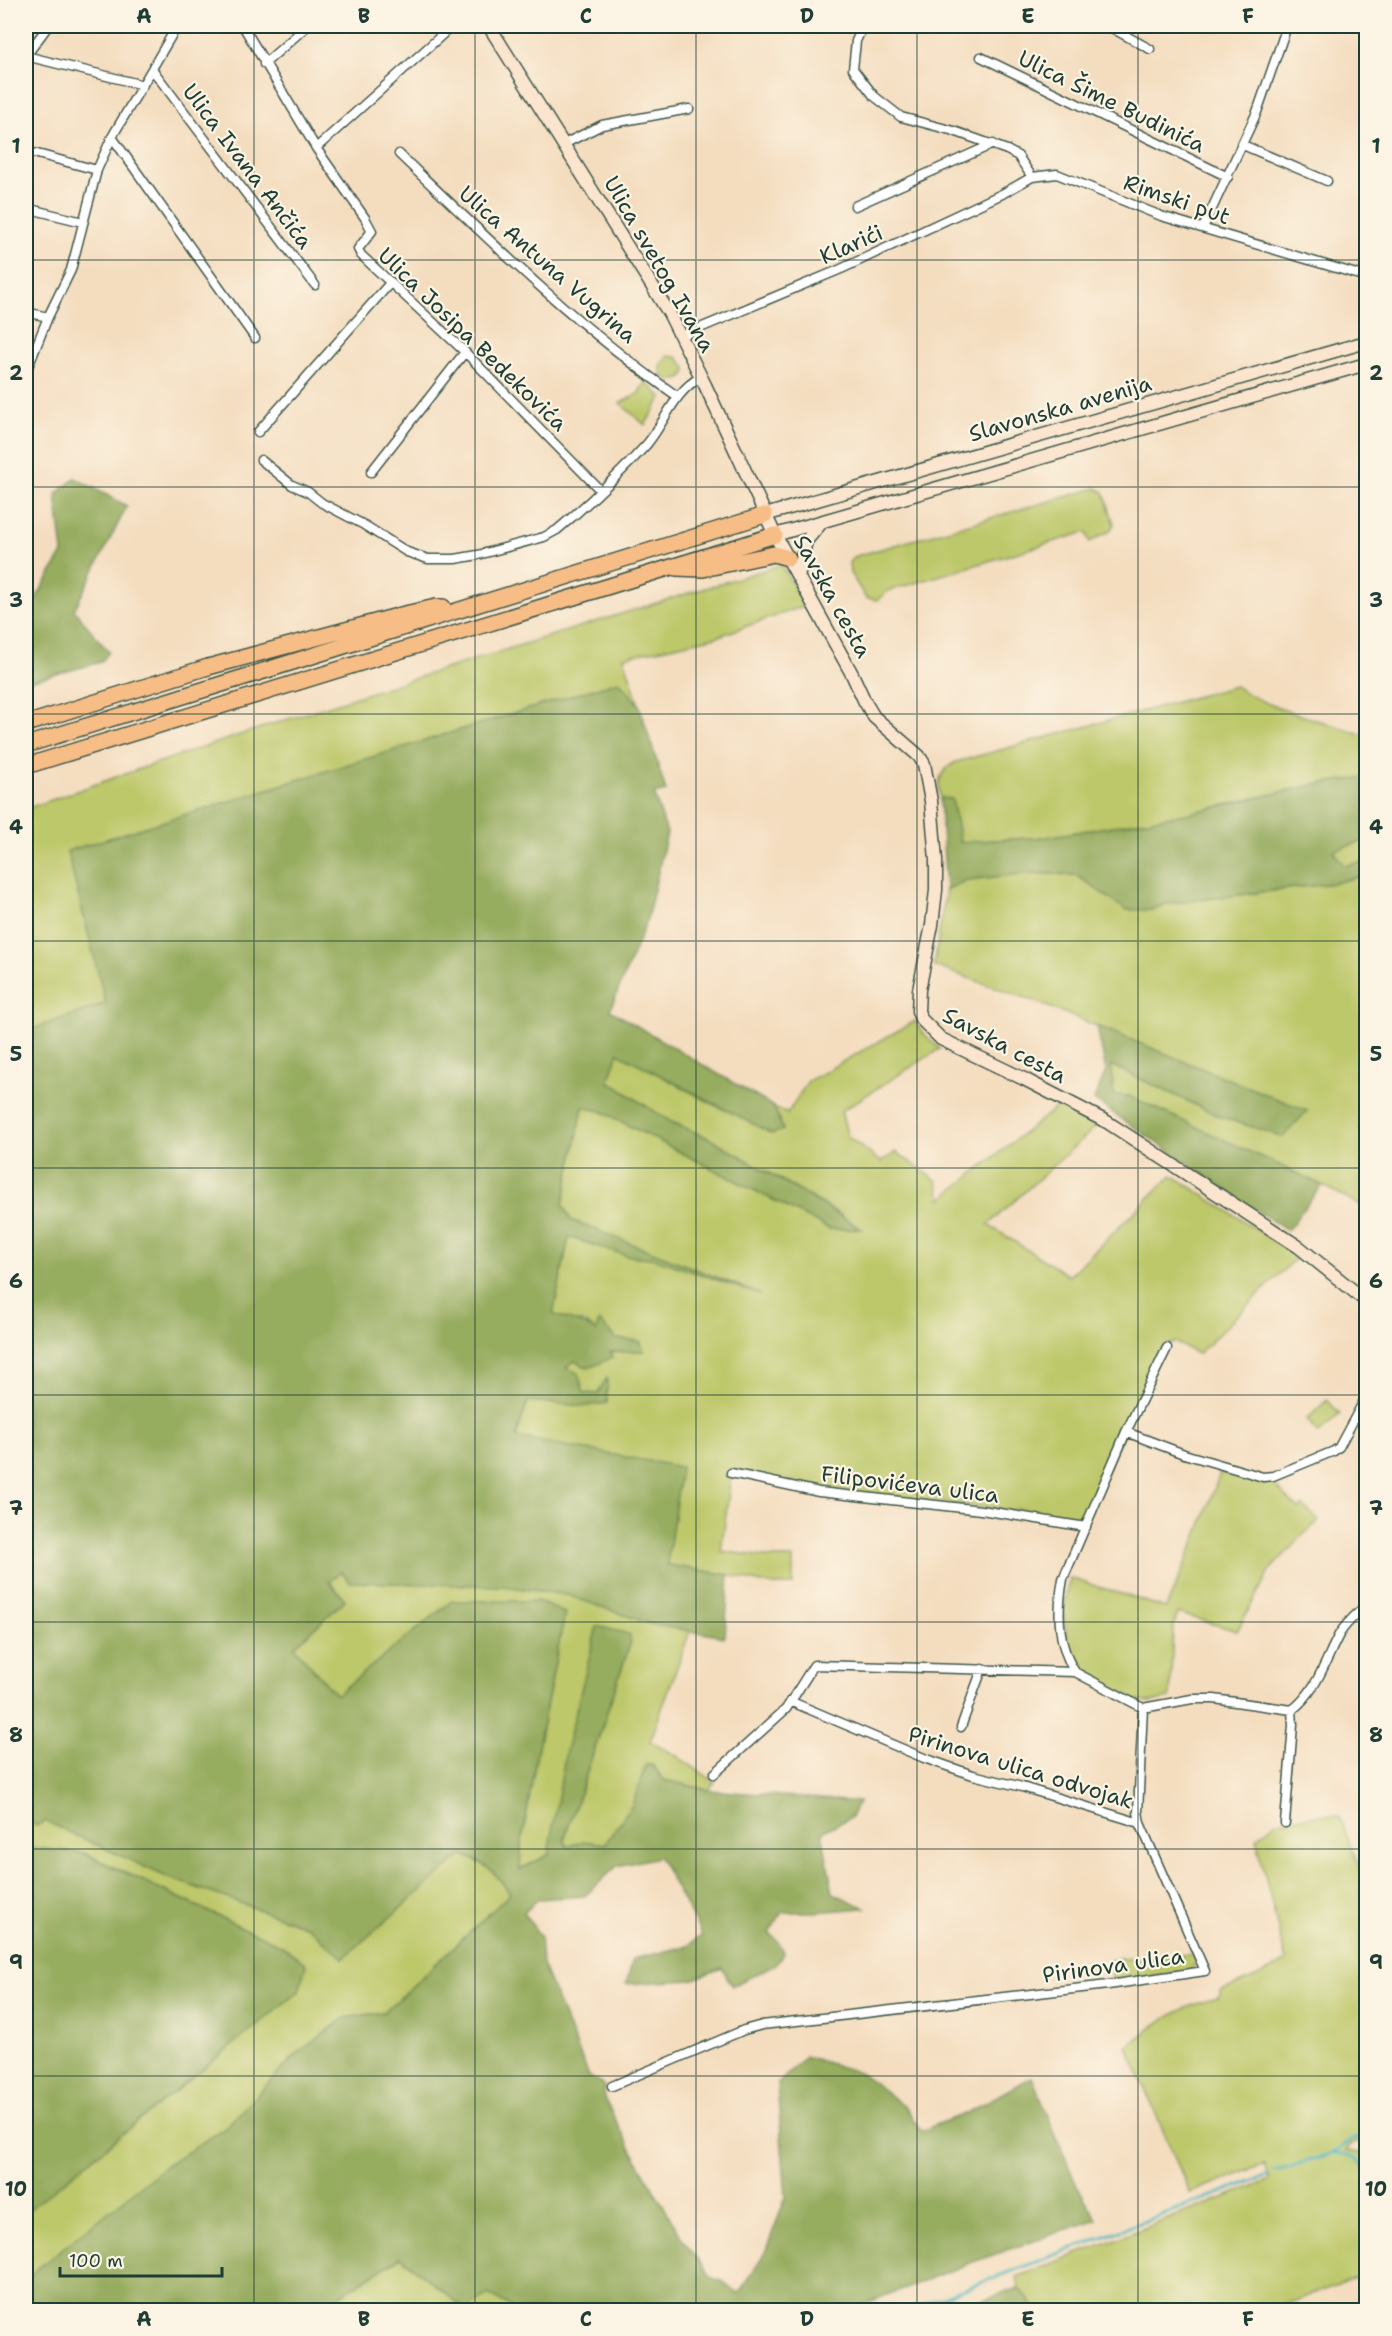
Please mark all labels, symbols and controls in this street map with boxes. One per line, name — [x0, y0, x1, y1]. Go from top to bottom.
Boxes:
text: A — [136, 3, 152, 29]
text: B — [358, 3, 370, 29]
text: C — [580, 3, 592, 29]
text: D — [800, 3, 814, 29]
text: E — [1021, 3, 1035, 29]
text: F — [1242, 3, 1254, 29]
street label: Ulica Šime Budinića — [1013, 44, 1210, 159]
street label: Ulica Ivana Ančića — [176, 78, 319, 255]
text: 1 — [11, 133, 21, 159]
text: 1 — [1371, 133, 1381, 159]
street label: Rimski put — [1120, 168, 1234, 231]
street label: Ulica svetog Ivana — [597, 171, 722, 358]
street label: Ulica Antuna Vugrina — [453, 179, 643, 350]
street label: Klarići — [815, 218, 887, 271]
street label: Ulica Josipa Bedekovića — [372, 241, 574, 438]
text: 2 — [9, 360, 23, 386]
text: 2 — [1369, 360, 1383, 386]
street label: Slavonska avenija — [965, 368, 1155, 448]
street label: Savska cesta — [787, 530, 878, 663]
text: 3 — [9, 587, 23, 613]
text: 3 — [1369, 587, 1383, 613]
text: 4 — [9, 814, 23, 840]
text: 4 — [1369, 814, 1383, 840]
street label: Savska cesta — [938, 1001, 1072, 1090]
text: 5 — [10, 1041, 22, 1067]
text: 5 — [1370, 1041, 1382, 1067]
text: 6 — [9, 1268, 23, 1294]
text: 6 — [1369, 1268, 1383, 1294]
street label: Filipovićeva ulica — [819, 1459, 1001, 1510]
text: 7 — [9, 1495, 23, 1521]
text: 7 — [1369, 1495, 1383, 1521]
street label: Pirinova ulica odvojak — [905, 1719, 1137, 1816]
text: 8 — [9, 1722, 23, 1748]
text: 8 — [1369, 1722, 1383, 1748]
street label: Pirinova ulica — [1040, 1941, 1186, 1990]
text: 9 — [9, 1949, 23, 1975]
text: 9 — [1369, 1949, 1383, 1975]
text: 10 — [5, 2176, 27, 2202]
text: 10 — [1365, 2176, 1387, 2202]
scale bar — [60, 2240, 222, 2278]
text: 100 m — [69, 2249, 123, 2273]
text: A — [136, 2306, 152, 2332]
text: B — [358, 2306, 370, 2332]
text: C — [580, 2306, 592, 2332]
text: D — [800, 2306, 814, 2332]
text: E — [1021, 2306, 1035, 2332]
text: F — [1242, 2306, 1254, 2332]

